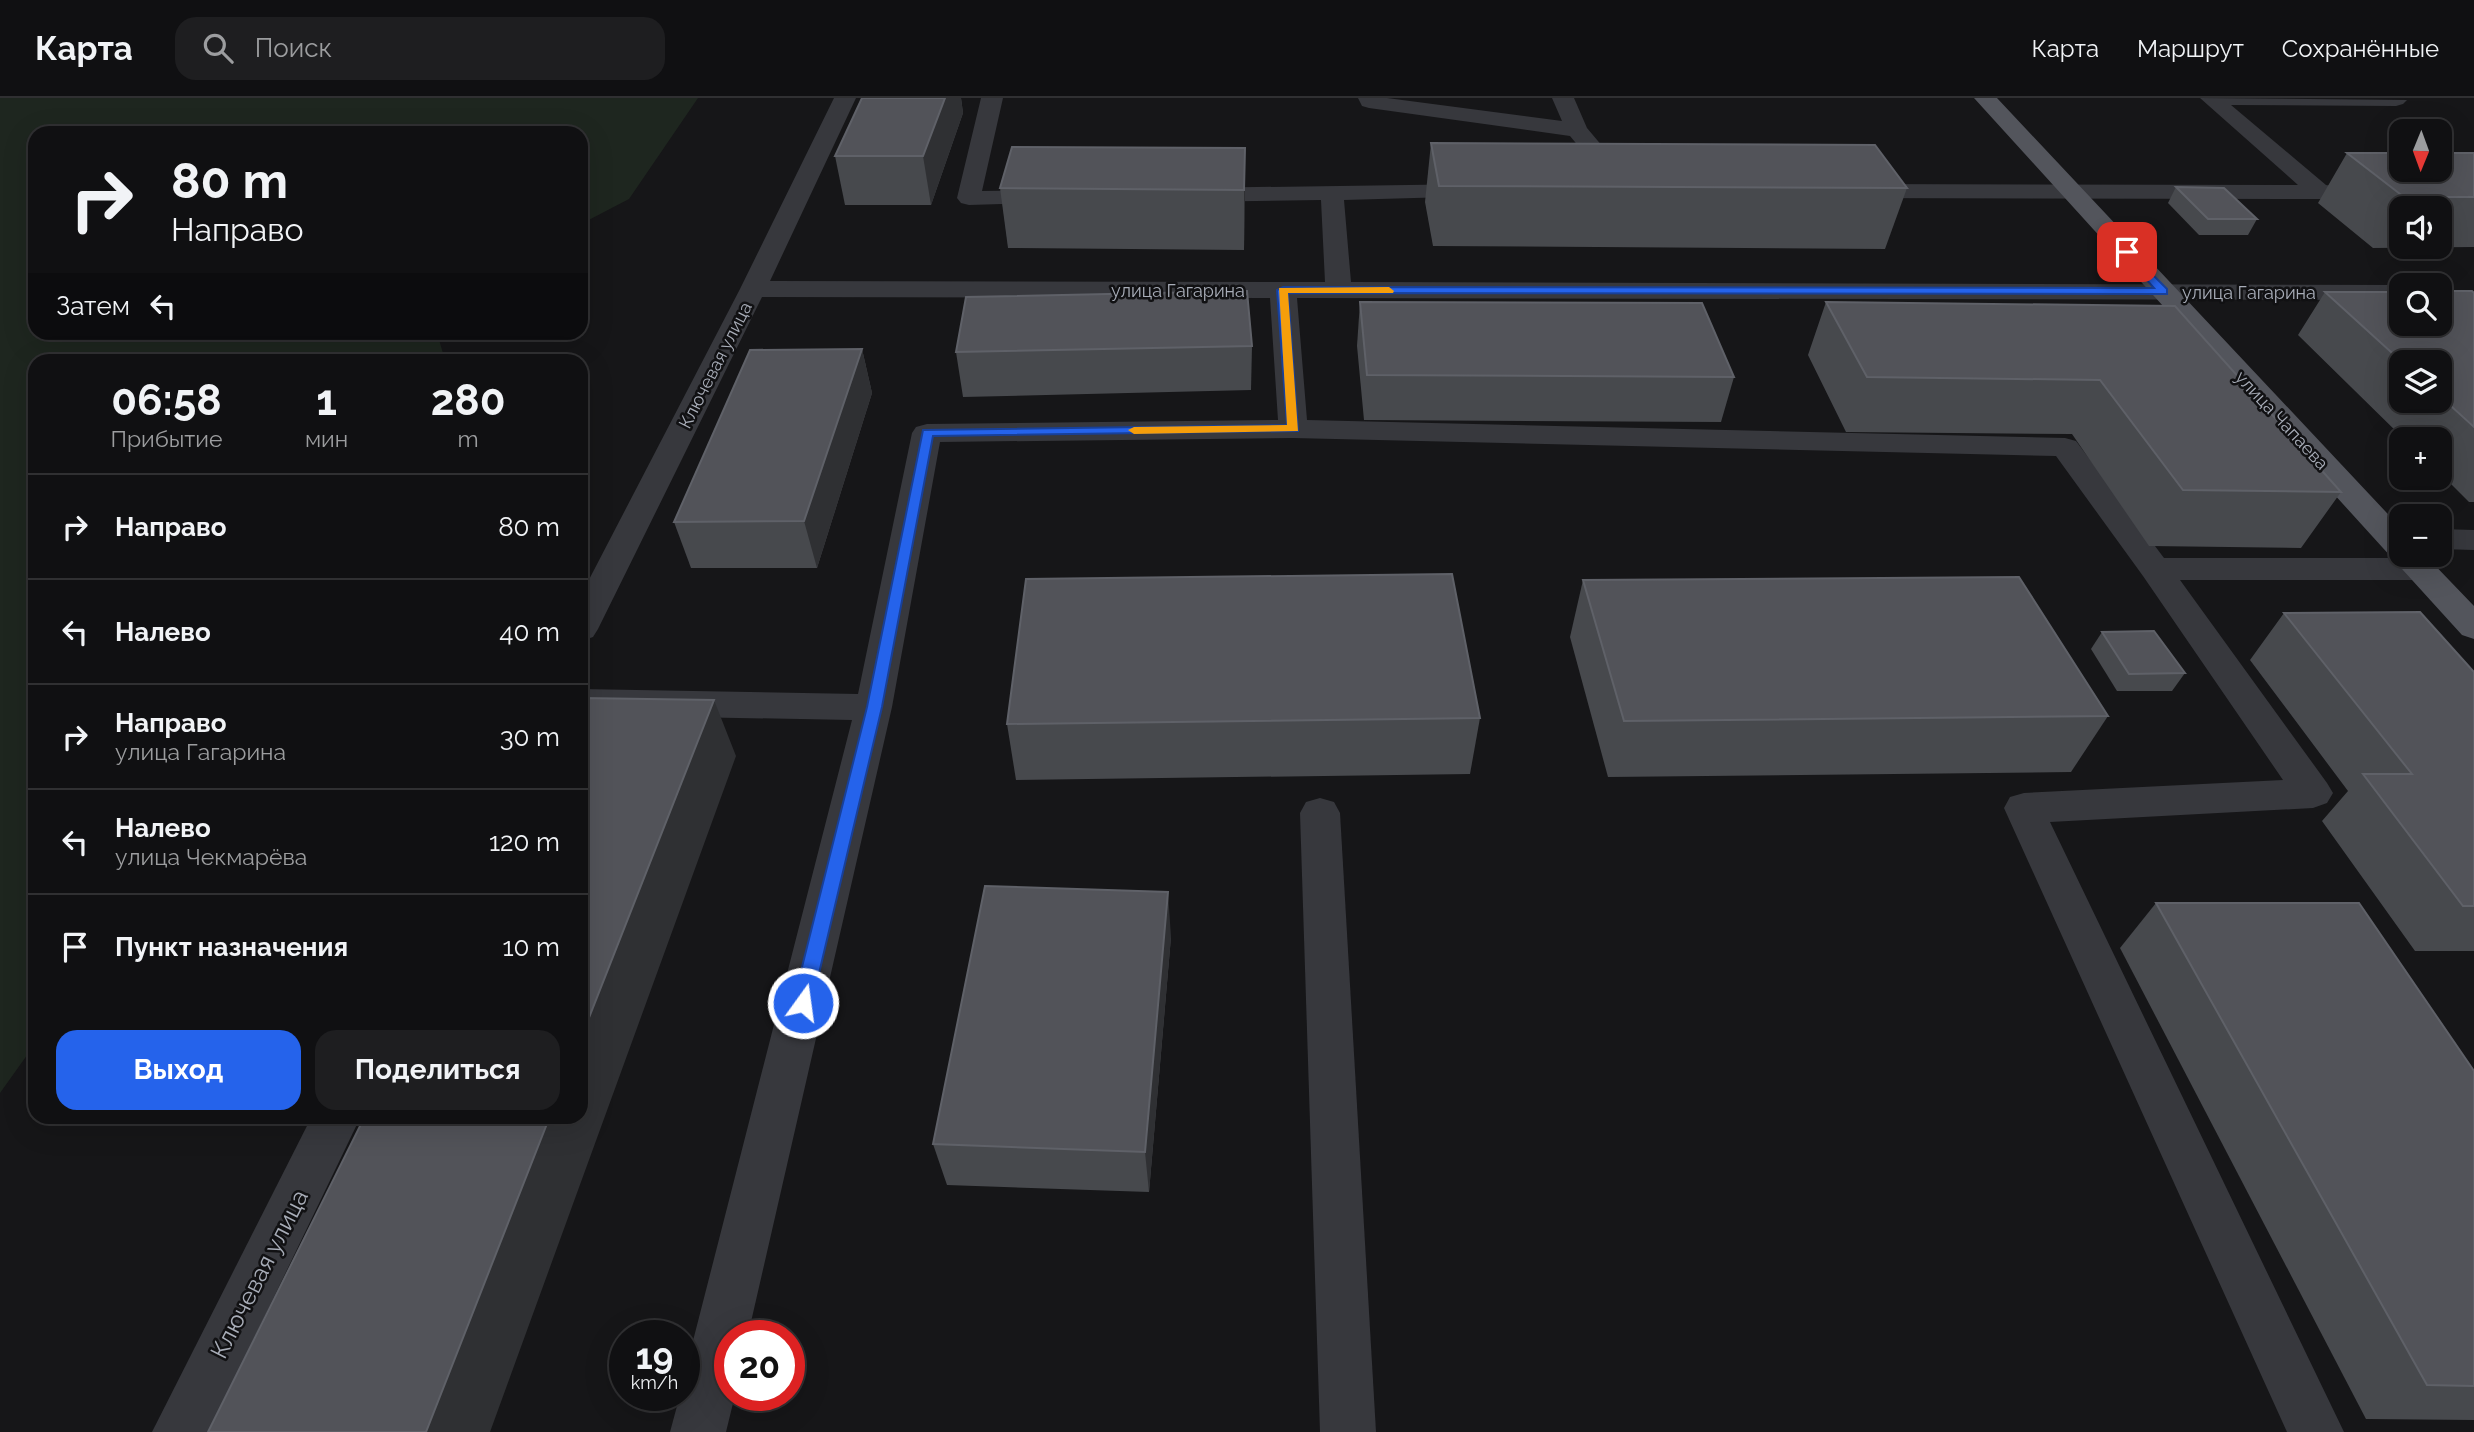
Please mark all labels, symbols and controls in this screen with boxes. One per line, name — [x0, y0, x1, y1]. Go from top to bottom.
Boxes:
search box — [175, 17, 665, 80]
text: Карта — [35, 29, 133, 68]
icon: search — [199, 29, 237, 67]
text: Поиск — [255, 33, 332, 63]
text: Карта — [2031, 34, 2099, 63]
text: Маршрут — [2137, 34, 2244, 63]
text: Сохранённые — [2282, 34, 2439, 63]
north arrow — [2389, 119, 2452, 182]
map controls — [2389, 119, 2452, 567]
text: 80 m — [171, 152, 288, 209]
icon: right — [56, 154, 147, 245]
button: sound — [2389, 196, 2452, 259]
text: Направо — [171, 211, 303, 248]
pin — [2097, 222, 2157, 282]
icon: arrive — [2108, 233, 2146, 271]
button: search — [2389, 273, 2452, 336]
street label: улица Гагарина — [1111, 280, 1245, 301]
street label: улица Гагарина — [2182, 282, 2316, 303]
icon: left — [144, 287, 182, 325]
text: Затем — [56, 291, 130, 321]
street label: Ключевая улица — [674, 298, 756, 432]
button: layers — [2389, 350, 2452, 413]
street label: улица Чапаева — [2231, 366, 2333, 474]
text: 06:58 — [111, 376, 222, 425]
text: 1 — [316, 376, 337, 425]
text: 280 — [431, 376, 506, 425]
text: Прибытие — [110, 425, 222, 452]
text: мин — [305, 425, 348, 452]
text: m — [458, 425, 479, 452]
button: + — [2389, 427, 2452, 490]
button: − — [2389, 504, 2452, 567]
icon: right — [56, 508, 94, 546]
text: Направо — [115, 512, 226, 542]
text: 80 m — [498, 512, 560, 542]
icon: left — [56, 613, 94, 651]
text: Налево — [115, 617, 211, 647]
text: 40 m — [499, 617, 560, 647]
text: Направо — [115, 708, 226, 738]
icon: right — [56, 718, 94, 756]
text: 30 m — [500, 722, 560, 752]
text: улица Гагарина — [115, 738, 286, 765]
text: Налево — [115, 813, 211, 843]
icon: left — [56, 823, 94, 861]
text: 120 m — [489, 827, 560, 857]
text: улица Чекмарёва — [115, 843, 307, 870]
icon: arrive — [56, 928, 94, 966]
text: Пункт назначения — [115, 932, 348, 962]
text: 10 m — [502, 932, 560, 962]
position arrow — [766, 966, 840, 1040]
button: Выход — [56, 1030, 301, 1110]
button: Поделиться — [315, 1030, 560, 1110]
street label: Ключевая улица — [204, 1185, 314, 1363]
speed limit sign: 20 — [714, 1320, 805, 1411]
text: 19 — [636, 1336, 673, 1377]
text: km/h — [631, 1372, 678, 1393]

